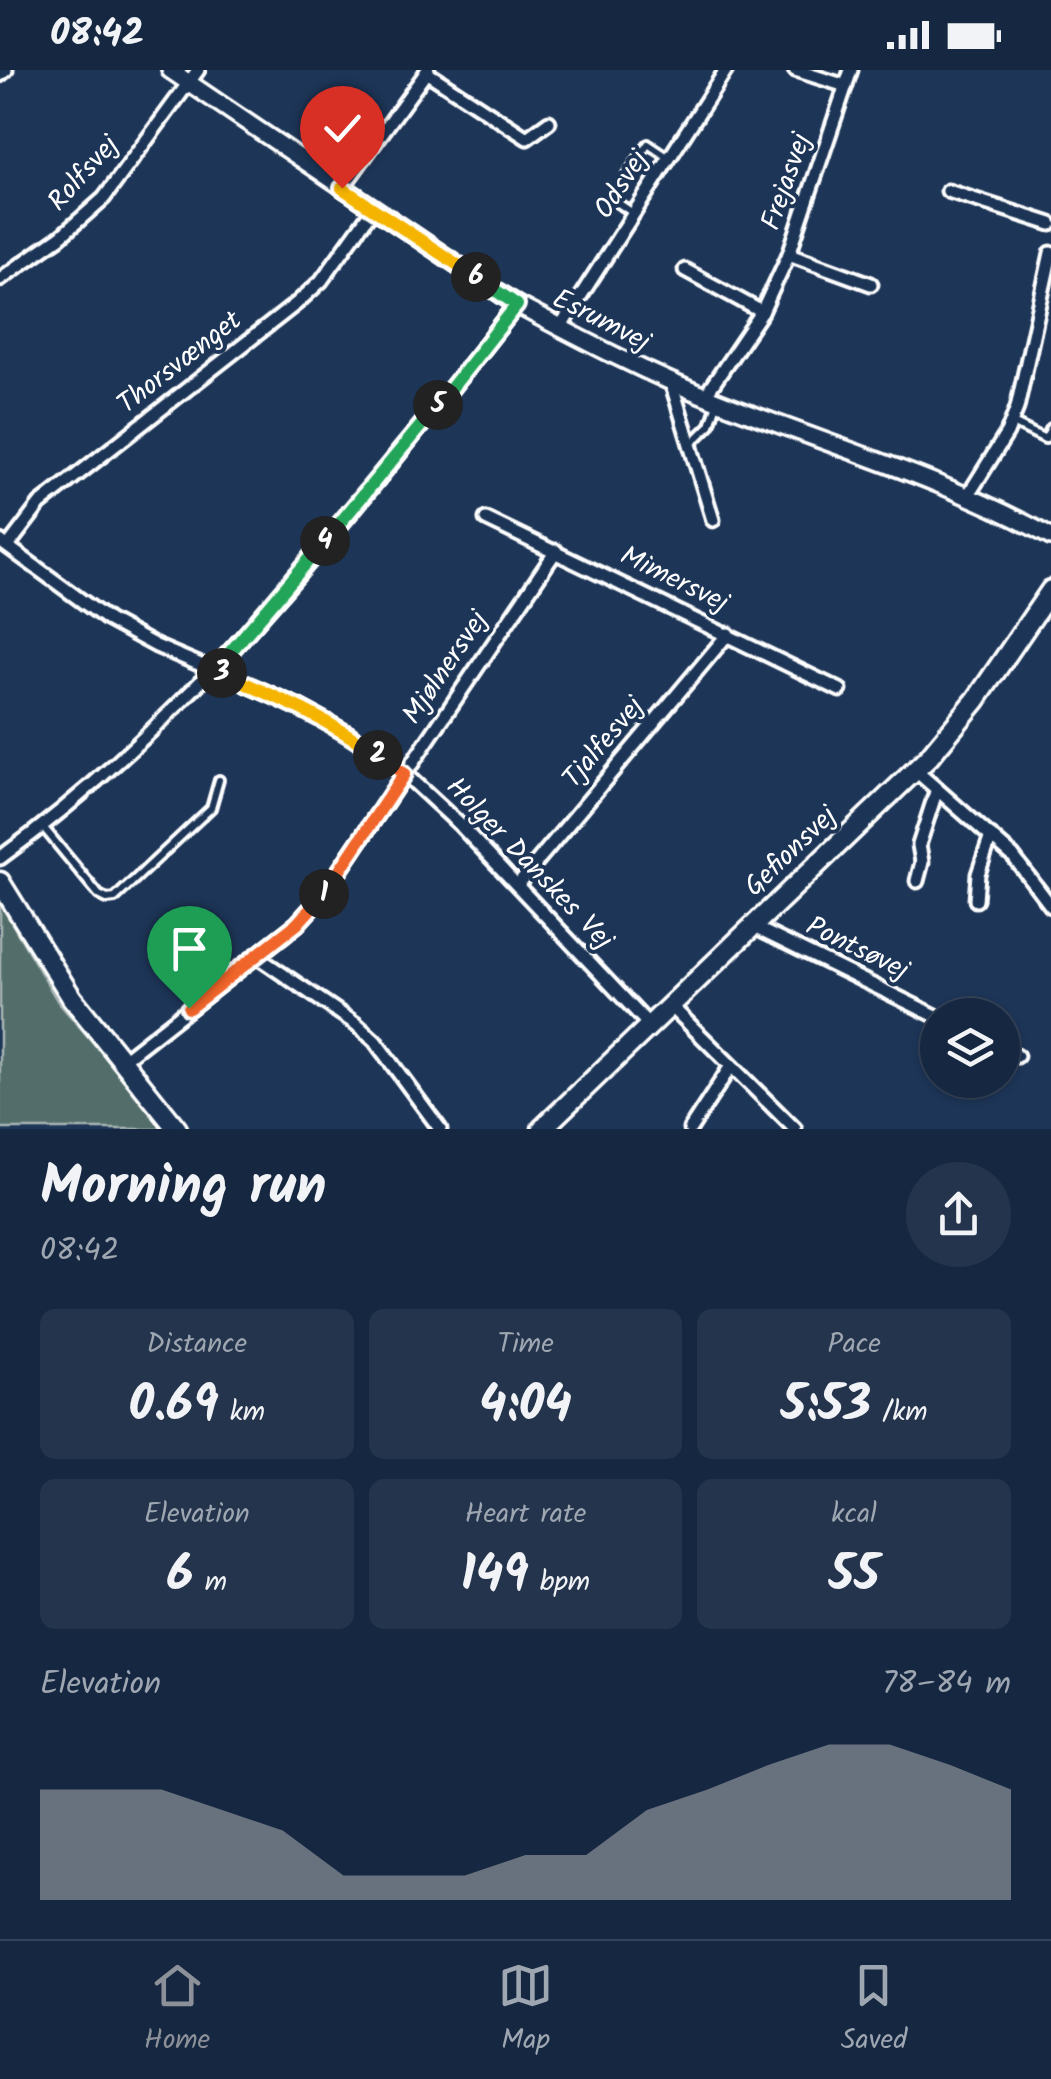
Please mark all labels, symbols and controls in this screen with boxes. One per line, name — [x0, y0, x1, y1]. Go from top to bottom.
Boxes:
text: 08:42 — [50, 5, 144, 65]
pin — [300, 86, 385, 189]
icon: check — [315, 101, 370, 156]
street label: Rolfsvej — [37, 125, 131, 222]
street label: Frejasvej — [749, 126, 825, 237]
street label: Odsvej — [583, 141, 662, 229]
pin: 6 — [451, 252, 501, 302]
text: 6 — [468, 254, 484, 299]
street label: Esrumvej — [544, 277, 659, 365]
street label: Thorsvænget — [108, 299, 253, 426]
pin: 5 — [413, 380, 463, 430]
text: 5 — [431, 382, 445, 427]
pin: 4 — [300, 516, 350, 566]
text: 4 — [317, 518, 333, 563]
street label: Mimersvej — [612, 534, 737, 626]
street label: Mjølnersvej — [391, 601, 501, 734]
pin: 3 — [197, 648, 247, 698]
text: 3 — [214, 650, 230, 695]
street label: Tjalfesvej — [552, 686, 657, 799]
pin: 2 — [353, 730, 403, 780]
text: 2 — [370, 732, 386, 777]
street label: Holger Danskes Vej — [434, 767, 624, 962]
street label: Gefionsvej — [734, 795, 849, 908]
pin: 1 — [299, 869, 349, 919]
text: 1 — [320, 871, 328, 916]
street label: Pontsøvej — [798, 905, 917, 994]
pin — [147, 906, 232, 1009]
icon: arrive — [162, 921, 217, 976]
map controls — [920, 998, 1020, 1098]
button: layers — [920, 998, 1020, 1098]
text: Morning run — [40, 1145, 327, 1232]
button: share — [906, 1162, 1011, 1267]
text: 08:42 — [40, 1226, 119, 1277]
text: Distance — [147, 1322, 247, 1367]
text: Time — [497, 1322, 554, 1367]
text: Pace — [827, 1322, 881, 1367]
text: 0.69 — [129, 1367, 218, 1447]
text: 4:04 — [479, 1367, 572, 1447]
text: 5:53 — [781, 1367, 871, 1447]
text: km — [218, 1390, 265, 1435]
text: /km — [871, 1390, 928, 1435]
text: Elevation — [144, 1492, 250, 1537]
text: Heart rate — [465, 1492, 586, 1537]
text: kcal — [831, 1492, 877, 1537]
text: 6 — [167, 1537, 194, 1617]
text: 149 — [461, 1537, 529, 1617]
text: 55 — [829, 1537, 879, 1617]
text: m — [194, 1560, 227, 1605]
text: bpm — [529, 1560, 590, 1605]
text: Elevation — [40, 1659, 161, 1710]
text: 78–84 m — [882, 1659, 1011, 1710]
tab: Home — [144, 1958, 210, 2063]
tab: Map — [498, 1958, 553, 2063]
tab: Saved — [841, 1958, 907, 2063]

